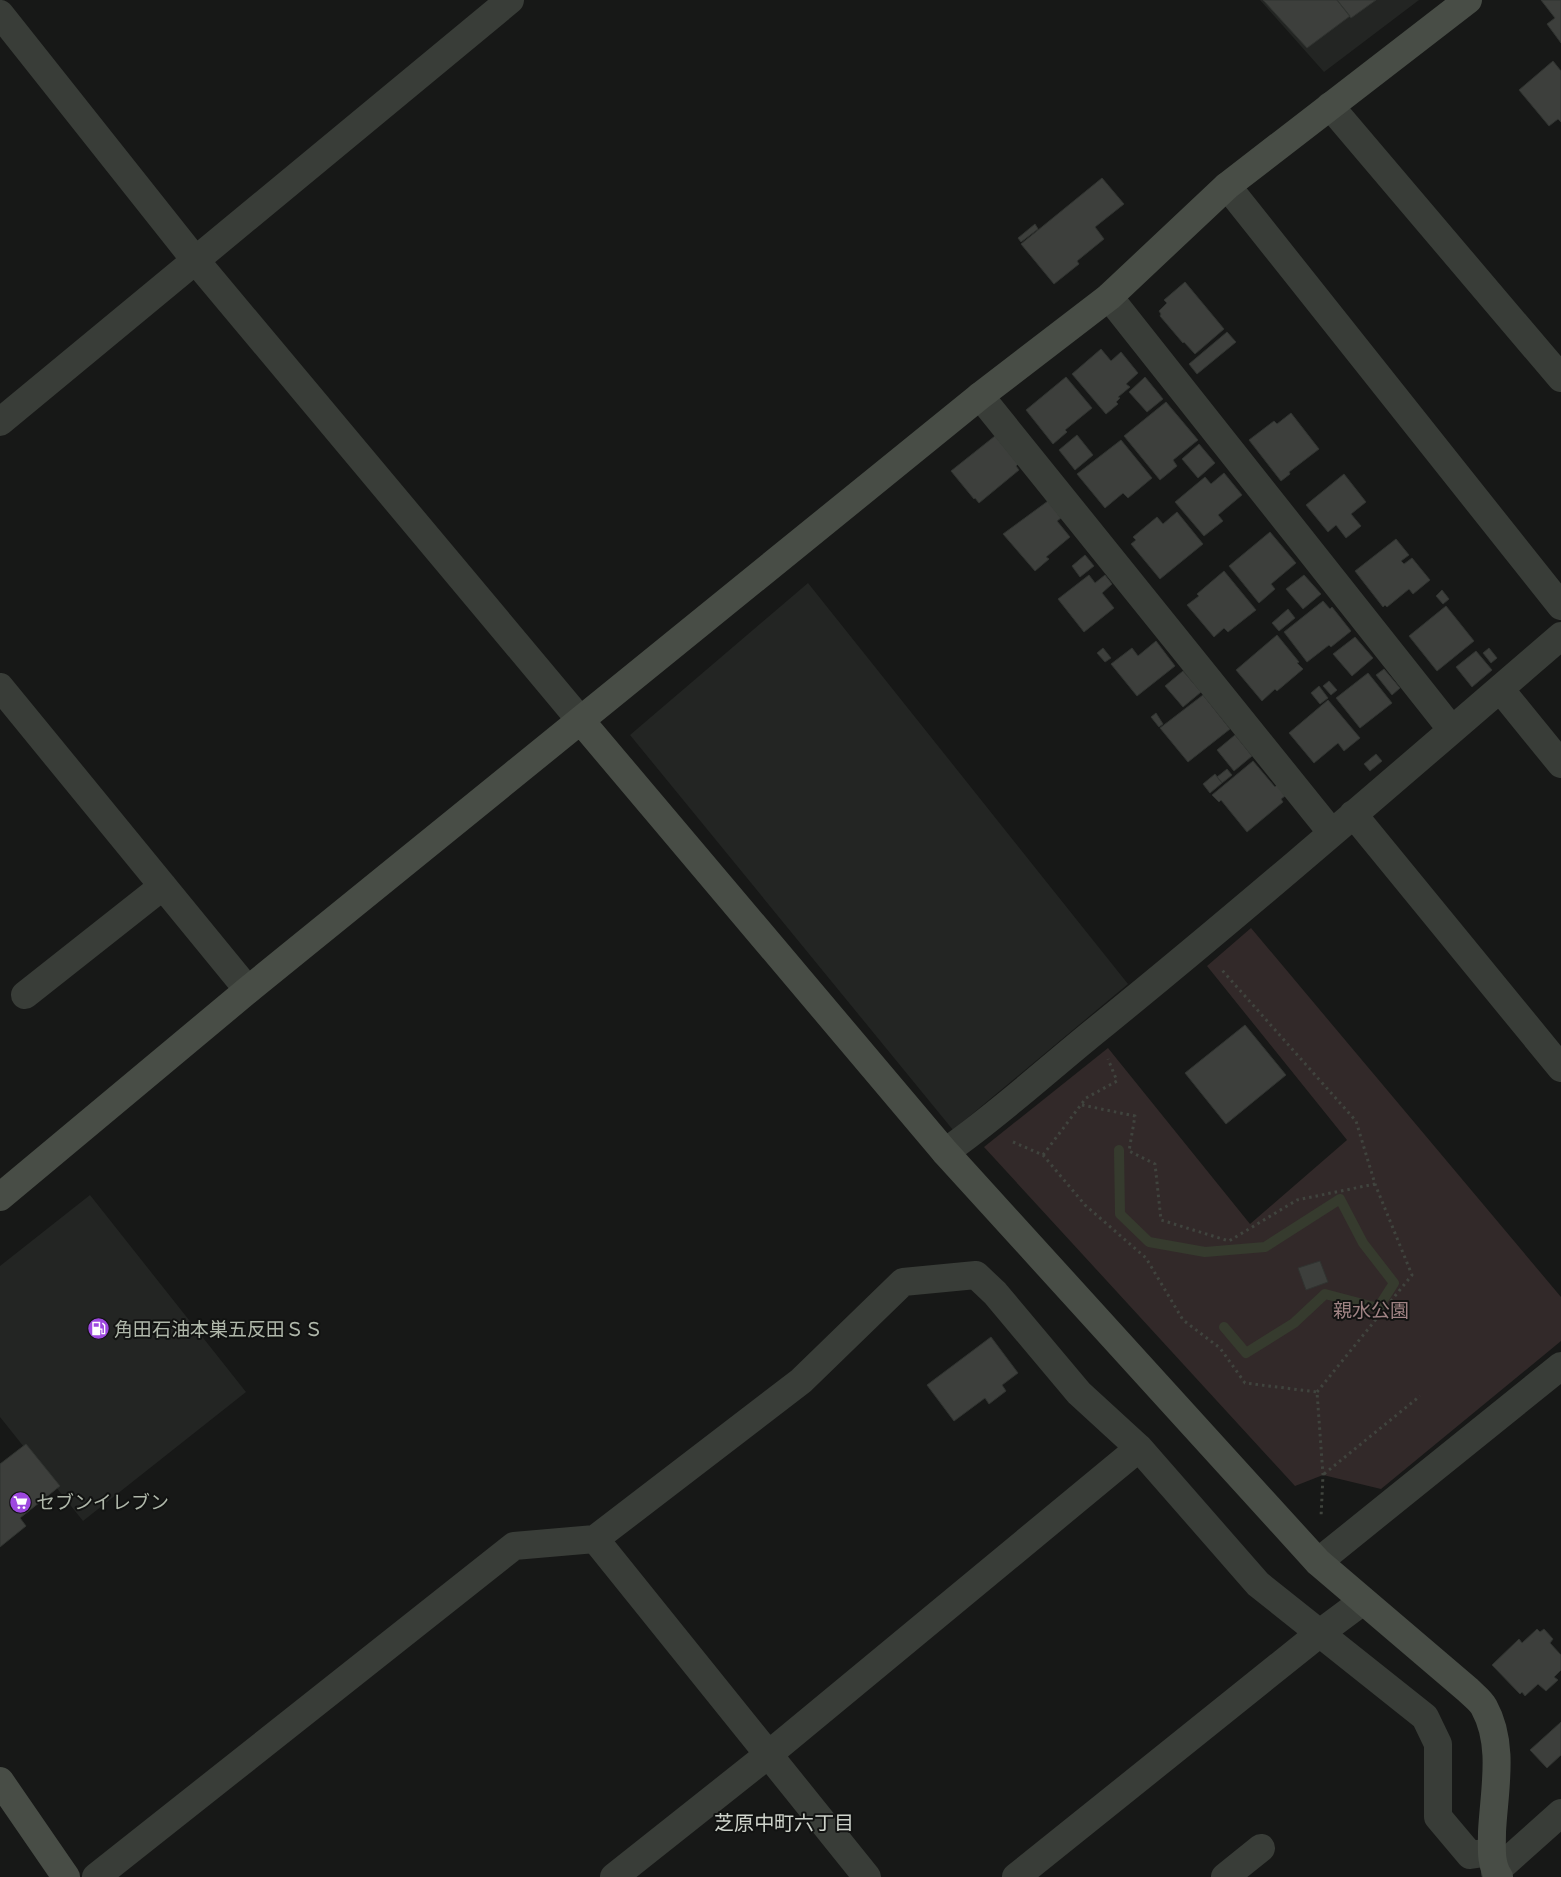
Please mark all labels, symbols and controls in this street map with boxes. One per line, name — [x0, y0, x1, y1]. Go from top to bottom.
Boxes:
park label: 親水公園 — [1333, 1299, 1409, 1322]
fuel station icon: 角田石油本巣五反田ＳＳ — [86, 1317, 110, 1341]
place label: 角田石油本巣五反田ＳＳ — [114, 1318, 323, 1341]
supermarket icon: セブンイレブン — [8, 1490, 32, 1514]
place label: セブンイレブン — [36, 1491, 169, 1514]
district label: 芝原中町六丁目 — [714, 1811, 854, 1835]

